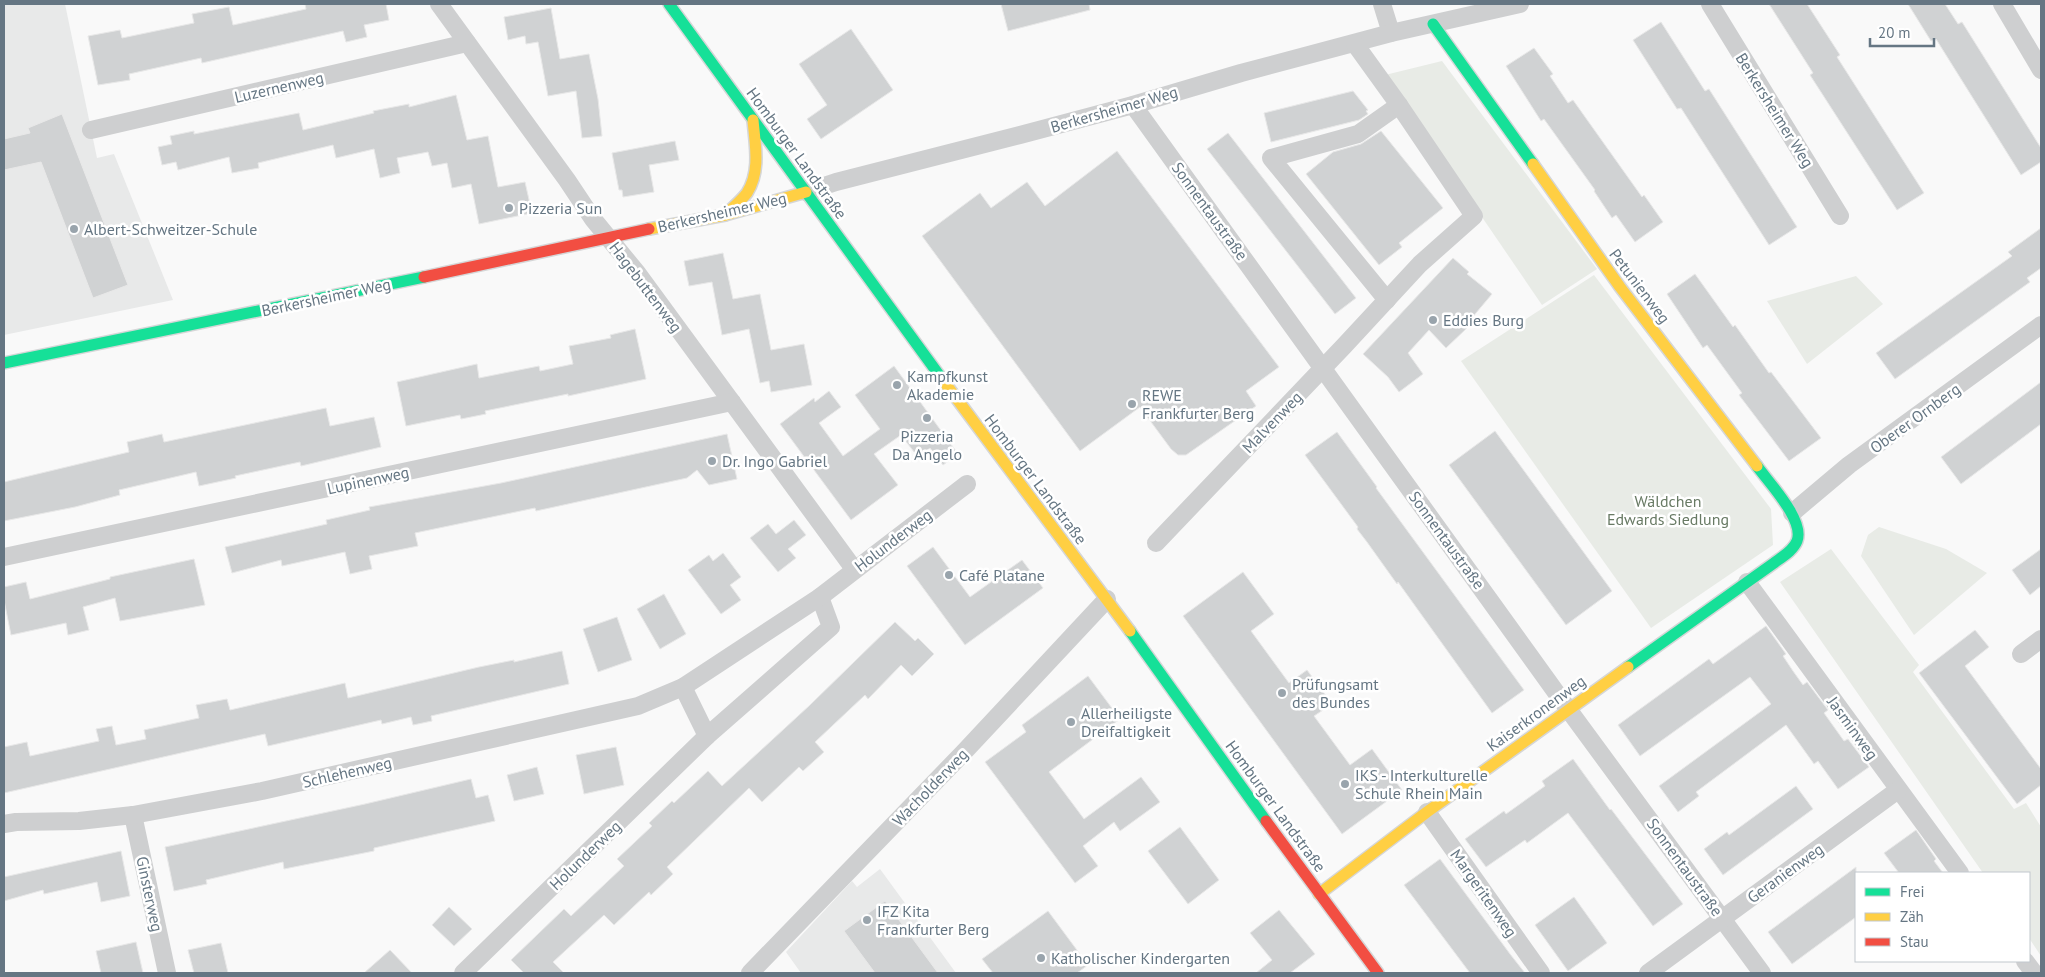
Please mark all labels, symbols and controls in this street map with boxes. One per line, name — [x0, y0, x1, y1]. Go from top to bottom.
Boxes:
scale bar — [1870, 15, 1934, 47]
text: 20 m — [1878, 23, 1911, 42]
street label: Berkersheimer Weg — [1732, 49, 1818, 171]
street label: Luzernenweg — [233, 67, 325, 107]
street label: Berkersheimer Weg — [1048, 81, 1180, 137]
street label: Homburger Landstraße — [743, 83, 851, 223]
street label: Sonnentaustraße — [1168, 158, 1252, 264]
street label: Berkersheimer Weg — [656, 187, 788, 237]
place label: Pizzeria Sun — [519, 198, 602, 218]
marker: Pizzeria Sun — [503, 202, 515, 214]
place label: Albert-Schweitzer-Schule — [84, 219, 257, 239]
marker: Albert-Schweitzer-Schule — [68, 223, 80, 235]
street label: Hagebuttenweg — [605, 238, 687, 336]
street label: Petunienweg — [1605, 245, 1675, 327]
street label: Berkersheimer Weg — [260, 274, 392, 320]
place label: Eddies Burg — [1443, 310, 1524, 330]
marker: Eddies Burg — [1427, 314, 1439, 326]
place label: Kampfkunst Akademie — [907, 366, 989, 404]
street label: Oberer Ornberg — [1866, 378, 1964, 458]
marker: Kampfkunst Akademie — [891, 379, 903, 391]
place label: REWE Frankfurter Berg — [1142, 385, 1254, 423]
street label: Malvenweg — [1238, 387, 1306, 457]
marker: REWE Frankfurter Berg — [1126, 398, 1138, 410]
street label: Homburger Landstraße — [981, 410, 1091, 548]
marker: Pizzeria Da Angelo — [921, 412, 933, 424]
place label: Pizzeria Da Angelo — [892, 426, 962, 464]
place label: Dr. Ingo Gabriel — [722, 451, 827, 471]
marker: Dr. Ingo Gabriel — [706, 455, 718, 467]
street label: Lupinenweg — [325, 462, 411, 498]
street label: Sonnentaustraße — [1405, 487, 1489, 593]
park label: Wäldchen Edwards Siedlung — [1607, 491, 1729, 529]
street label: Holunderweg — [850, 504, 936, 576]
place label: Café Platane — [959, 565, 1045, 585]
marker: Café Platane — [943, 569, 955, 581]
street label: Kaiserkronenweg — [1483, 670, 1589, 756]
place label: Prüfungsamt des Bundes — [1292, 674, 1379, 712]
marker: Prüfungsamt des Bundes — [1276, 687, 1288, 699]
street label: Jasminweg — [1823, 692, 1883, 764]
place label: Allerheiligste Dreifaltigkeit — [1081, 703, 1172, 741]
marker: Allerheiligste Dreifaltigkeit — [1065, 716, 1077, 728]
street label: Homburger Landstraße — [1222, 736, 1330, 876]
street label: Wacholderweg — [888, 744, 972, 830]
street label: Schlehenweg — [300, 752, 394, 792]
place label: IKS - Interkulturelle Schule Rhein Main — [1355, 765, 1488, 803]
marker: IKS - Interkulturelle Schule Rhein Main — [1339, 778, 1351, 790]
street label: Sonnentaustraße — [1643, 814, 1727, 920]
street label: Holunderweg — [545, 816, 625, 894]
street label: Geranienweg — [1743, 839, 1827, 907]
street label: Margeritenweg — [1446, 845, 1522, 941]
street label: Ginsterweg — [132, 854, 168, 934]
legend — [1855, 872, 2030, 962]
text: Frei — [1900, 882, 1925, 901]
place label: IFZ Kita Frankfurter Berg — [877, 901, 989, 939]
text: Zäh — [1900, 907, 1924, 926]
marker: IFZ Kita Frankfurter Berg — [861, 914, 873, 926]
text: Stau — [1900, 932, 1929, 951]
place label: Katholischer Kindergarten — [1051, 948, 1230, 968]
marker: Katholischer Kindergarten — [1035, 952, 1047, 964]

